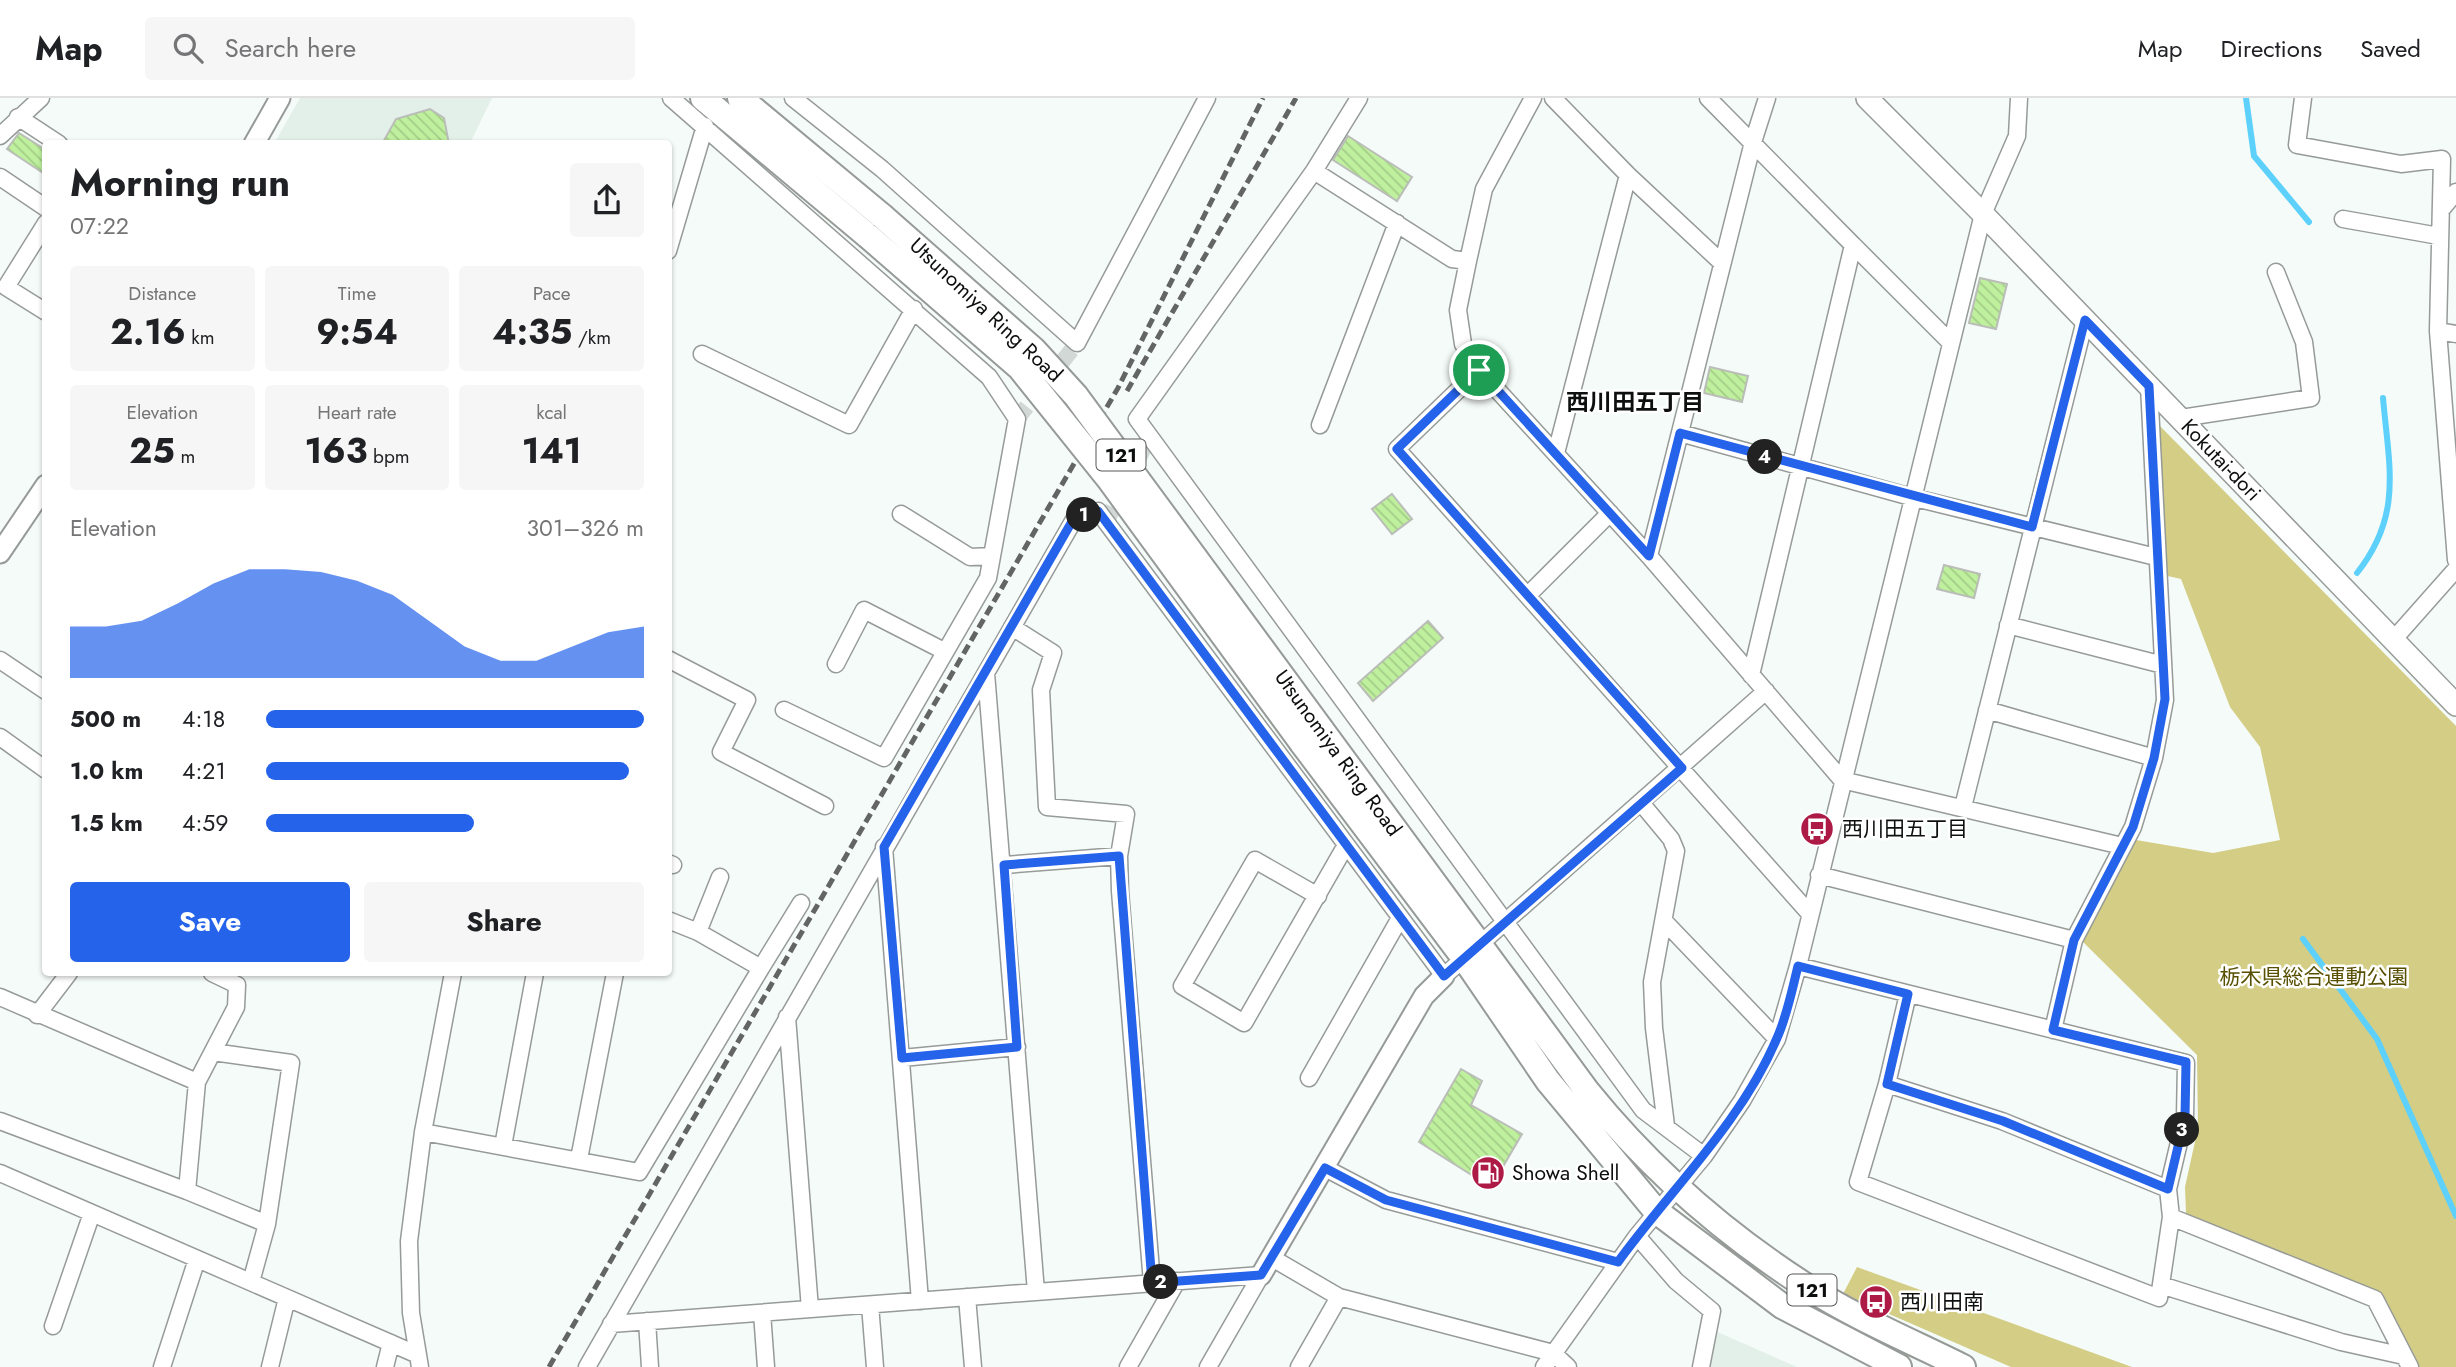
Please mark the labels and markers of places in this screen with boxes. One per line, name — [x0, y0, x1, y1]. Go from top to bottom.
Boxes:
pin — [1449, 340, 1509, 400]
pin: 4 — [1748, 440, 1782, 474]
pin: 1 — [1066, 498, 1102, 532]
bus stop icon: 西川田五丁目 — [1798, 810, 1836, 848]
place label: 西川田五丁目 — [1842, 814, 1968, 844]
pin: 3 — [2164, 1112, 2200, 1148]
fuel station icon: Showa Shell — [1469, 1154, 1507, 1192]
place label: Showa Shell — [1512, 1158, 1619, 1188]
pin: 2 — [1144, 1264, 1178, 1300]
bus stop icon: 西川田南 — [1857, 1283, 1895, 1321]
place label: 西川田南 — [1900, 1287, 1984, 1317]

